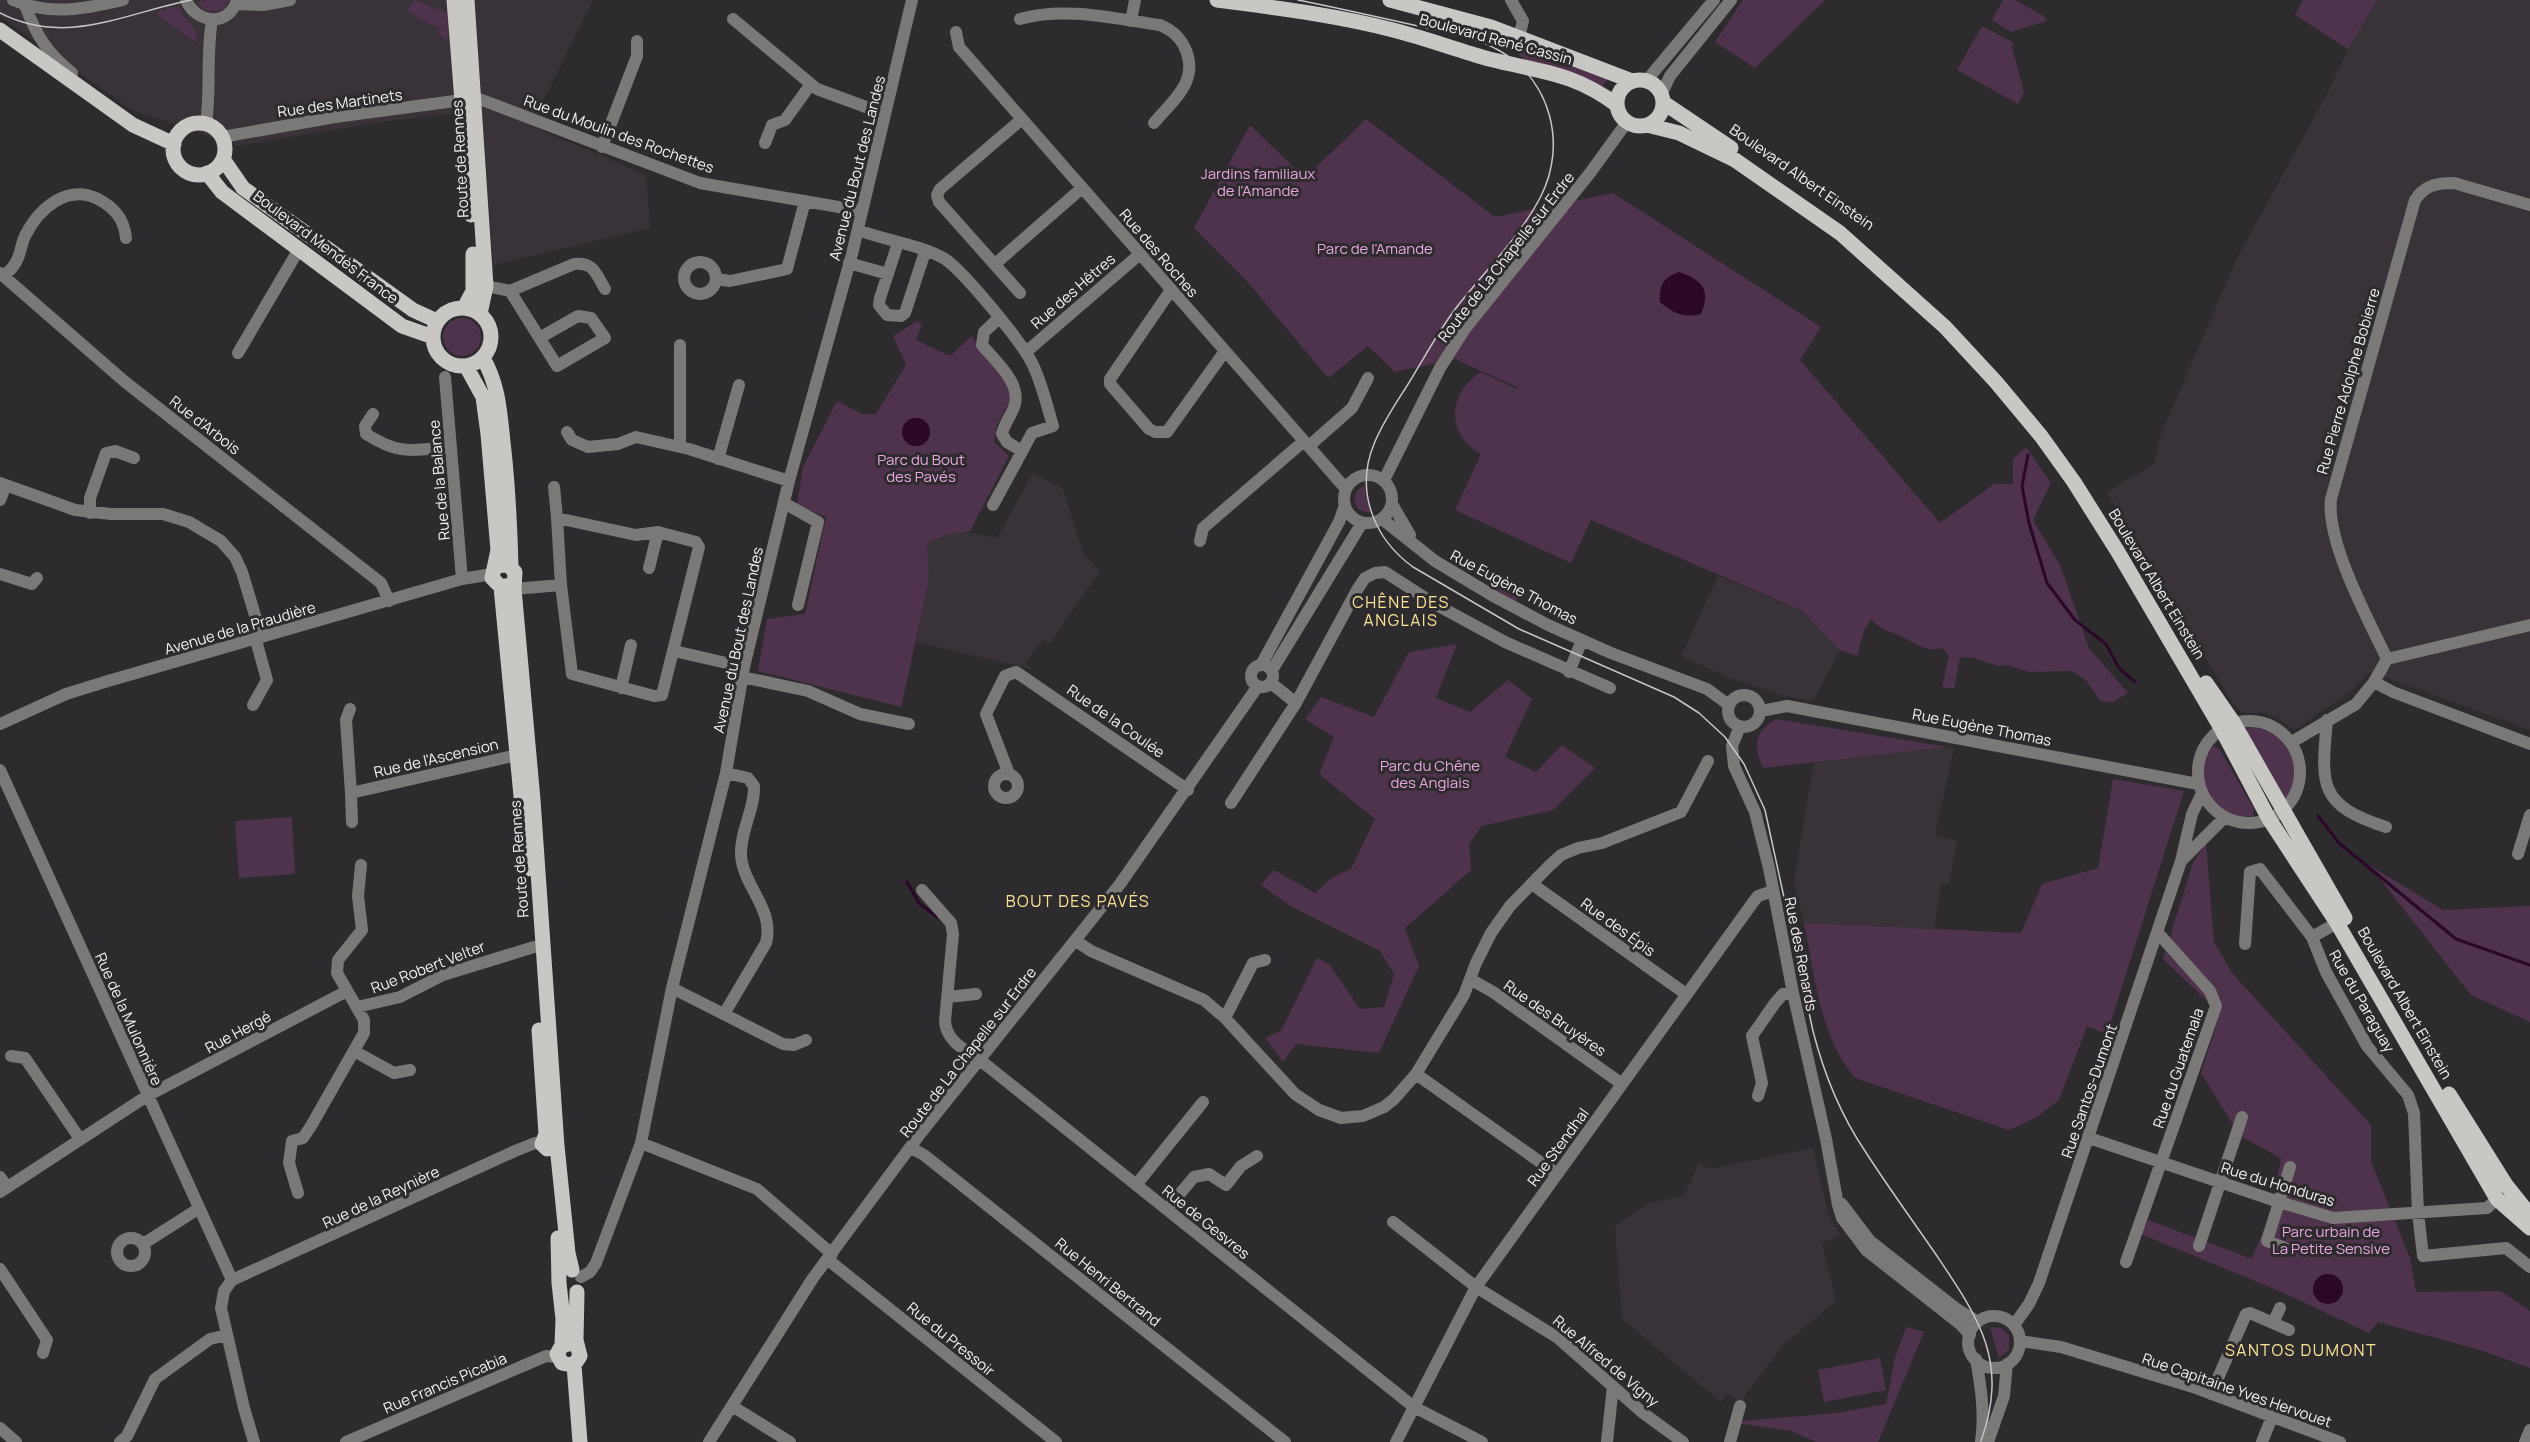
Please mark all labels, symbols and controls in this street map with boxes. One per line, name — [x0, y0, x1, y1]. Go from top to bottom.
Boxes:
street label: Boulevard René Cassin — [1417, 8, 1575, 70]
street label: Avenue du Bout des Landes — [824, 73, 890, 263]
street label: Rue des Martinets — [276, 84, 404, 122]
street label: Rue du Moulin des Rochettes — [521, 90, 717, 178]
street label: Route de Rennes — [446, 100, 474, 218]
street label: Boulevard Albert Einstein — [1725, 119, 1879, 235]
park label: Jardins familiaux de l'Amande — [1201, 163, 1315, 201]
street label: Route de La Chapelle sur Erdre — [1433, 167, 1579, 346]
street label: Boulevard Mendès France — [249, 185, 403, 309]
street label: Rue des Roches — [1115, 204, 1203, 302]
park label: Parc de l'Amande — [1317, 238, 1433, 259]
street label: Rue des Hêtres — [1026, 248, 1120, 334]
street label: Rue Pierre Adolphe Bobierre — [2311, 285, 2385, 477]
street label: Rue d'Arbois — [165, 391, 245, 459]
street label: Rue de la Balance — [423, 419, 455, 541]
park label: Parc du Bout des Pavés — [877, 449, 965, 487]
street label: Boulevard Albert Einstein — [2104, 505, 2210, 663]
street label: Avenue du Bout des Landes — [708, 545, 768, 735]
street label: Rue Eugène Thomas — [1447, 545, 1581, 629]
district label: CHÊNE DES ANGLAIS — [1352, 591, 1450, 631]
street label: Avenue de la Praudière — [162, 596, 318, 660]
street label: Rue de la Coulée — [1063, 679, 1169, 763]
street label: Rue Eugène Thomas — [1911, 703, 2053, 751]
street label: Rue de l'Ascension — [372, 733, 500, 783]
park label: Parc du Chêne des Anglais — [1380, 755, 1480, 793]
street label: Route de Rennes — [504, 799, 534, 918]
district label: BOUT DES PAVÉS — [1006, 890, 1150, 912]
street label: Rue des Épis — [1576, 893, 1660, 961]
street label: Rue des Renards — [1780, 895, 1822, 1013]
street label: Boulevard Albert Einstein — [2353, 923, 2457, 1083]
street label: Rue Robert Velter — [368, 935, 489, 998]
street label: Rue du Paraguay — [2324, 946, 2400, 1056]
street label: Rue de la Mulonnière — [90, 949, 168, 1089]
street label: Route de La Chapelle sur Erdre — [895, 962, 1041, 1141]
street label: Rue des Bruyères — [1500, 975, 1611, 1061]
street label: Rue du Guatemala — [2148, 1005, 2208, 1131]
street label: Rue Hergé — [201, 1006, 275, 1058]
street label: Rue Santos-Dumont — [2056, 1021, 2122, 1161]
street label: Rue Stendhal — [1522, 1104, 1594, 1190]
street label: Rue du Honduras — [2218, 1157, 2338, 1211]
street label: Rue de la Reynière — [319, 1161, 443, 1233]
street label: Rue de Gesvres — [1158, 1180, 1254, 1264]
park label: Parc urbain de La Petite Sensive — [2272, 1221, 2390, 1259]
street label: Rue Henri Bertrand — [1051, 1233, 1165, 1331]
street label: Rue du Pressoir — [903, 1297, 1000, 1381]
street label: Rue Alfred de Vigny — [1548, 1310, 1664, 1412]
district label: SANTOS DUMONT — [2225, 1339, 2377, 1361]
street label: Rue Francis Picabia — [380, 1347, 510, 1419]
street label: Rue Capitaine Yves Hervouet — [2139, 1348, 2335, 1432]

